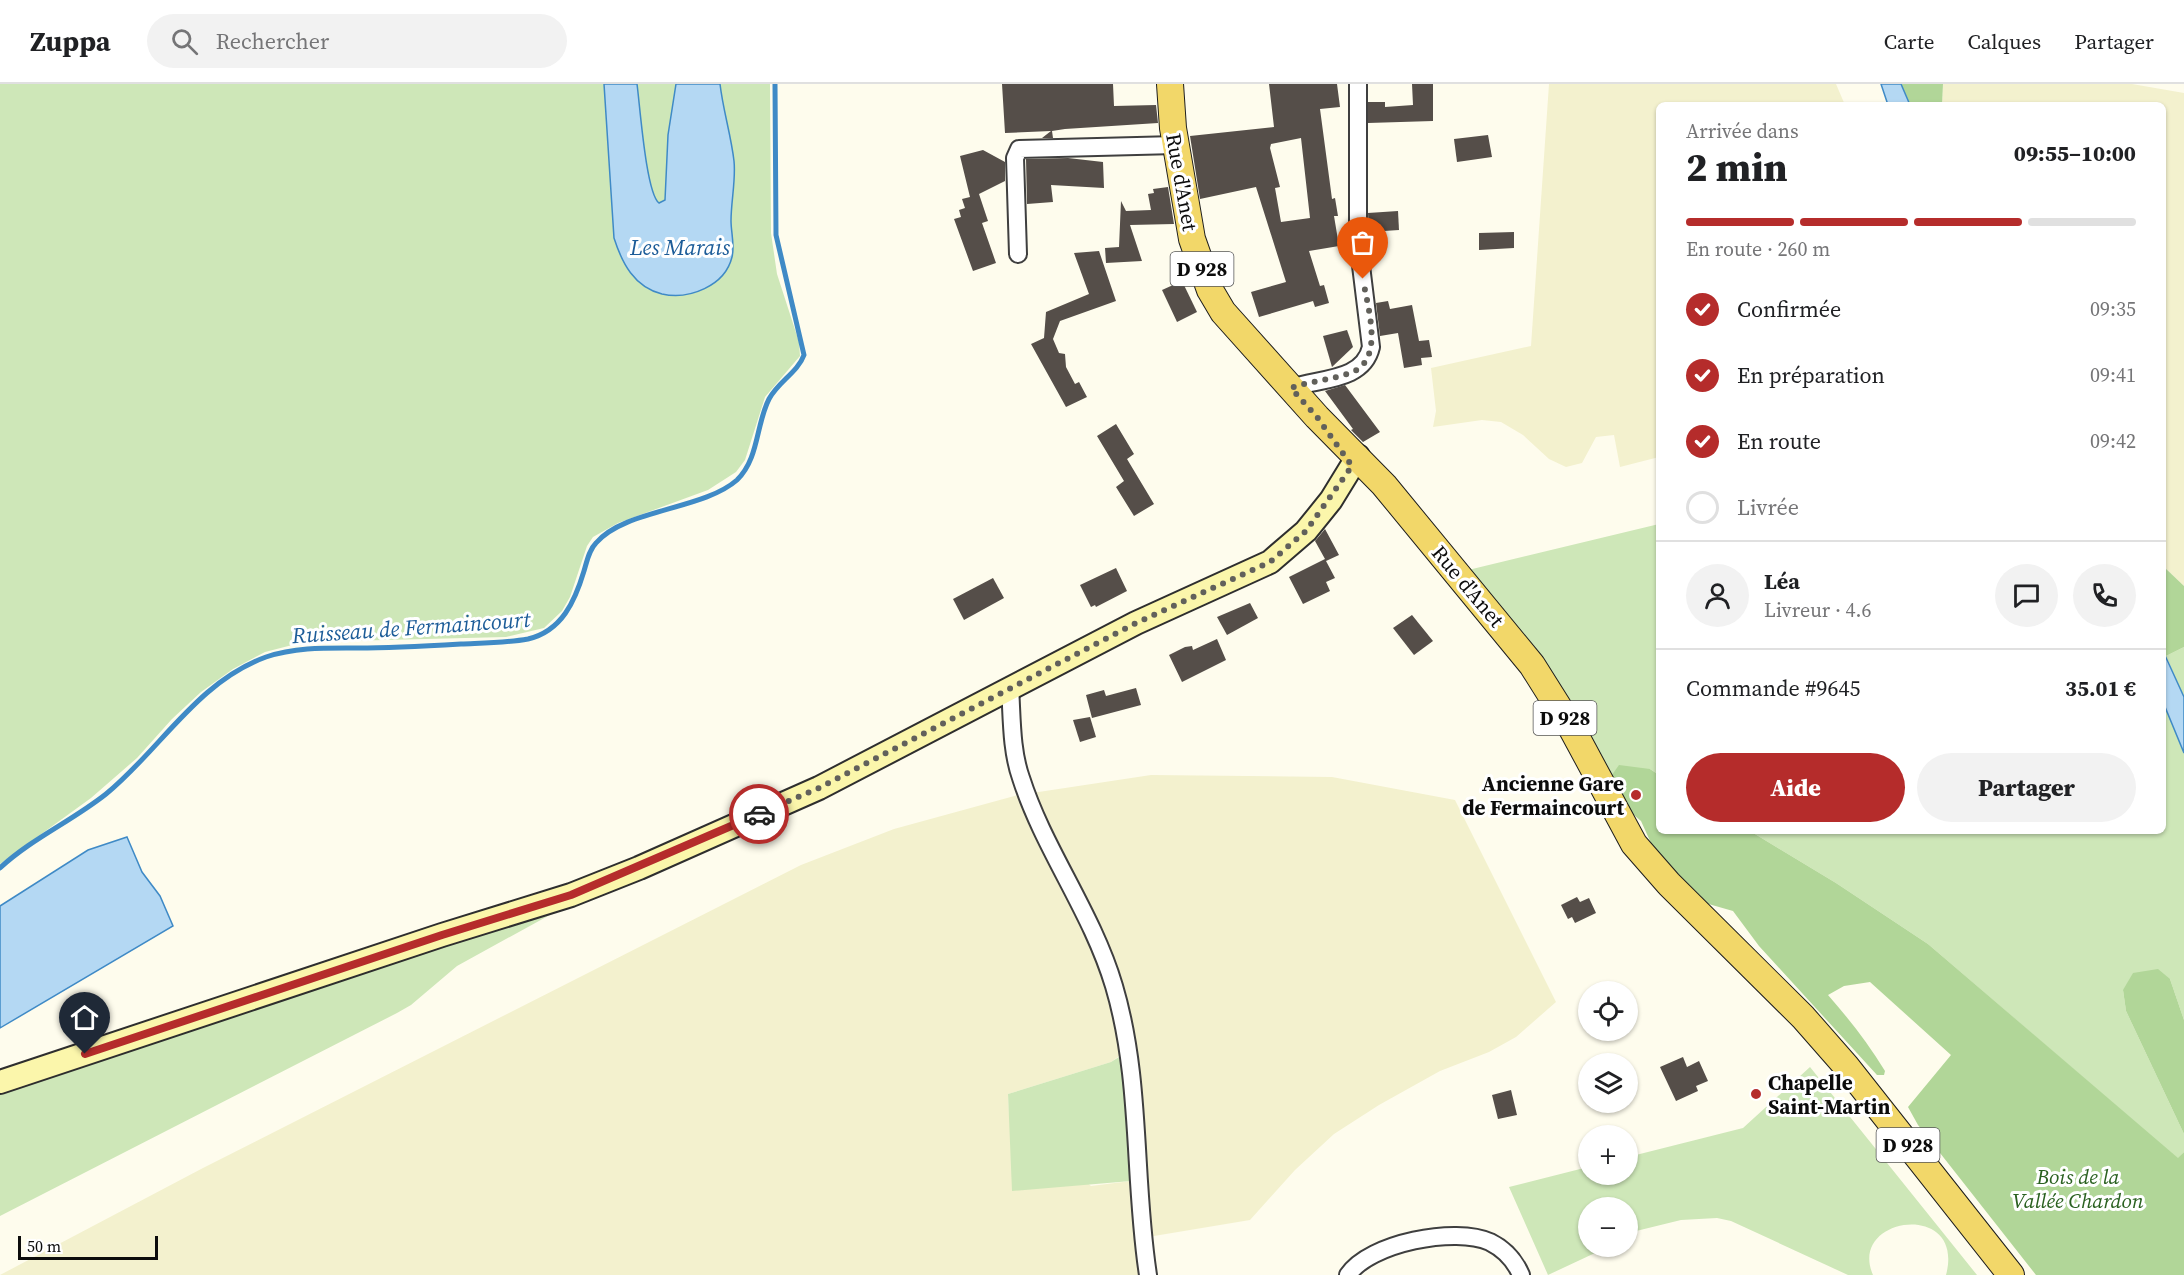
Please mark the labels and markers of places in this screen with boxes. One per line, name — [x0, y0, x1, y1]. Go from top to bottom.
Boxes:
pin — [1337, 217, 1388, 279]
place label: Ancienne Gare de Fermaincourt — [1462, 769, 1624, 822]
marker: Ancienne Gare de Fermaincourt — [1629, 788, 1643, 802]
pin — [59, 992, 110, 1054]
place label: Chapelle Saint-Martin — [1768, 1068, 1890, 1121]
marker: Chapelle Saint-Martin — [1749, 1087, 1763, 1101]

